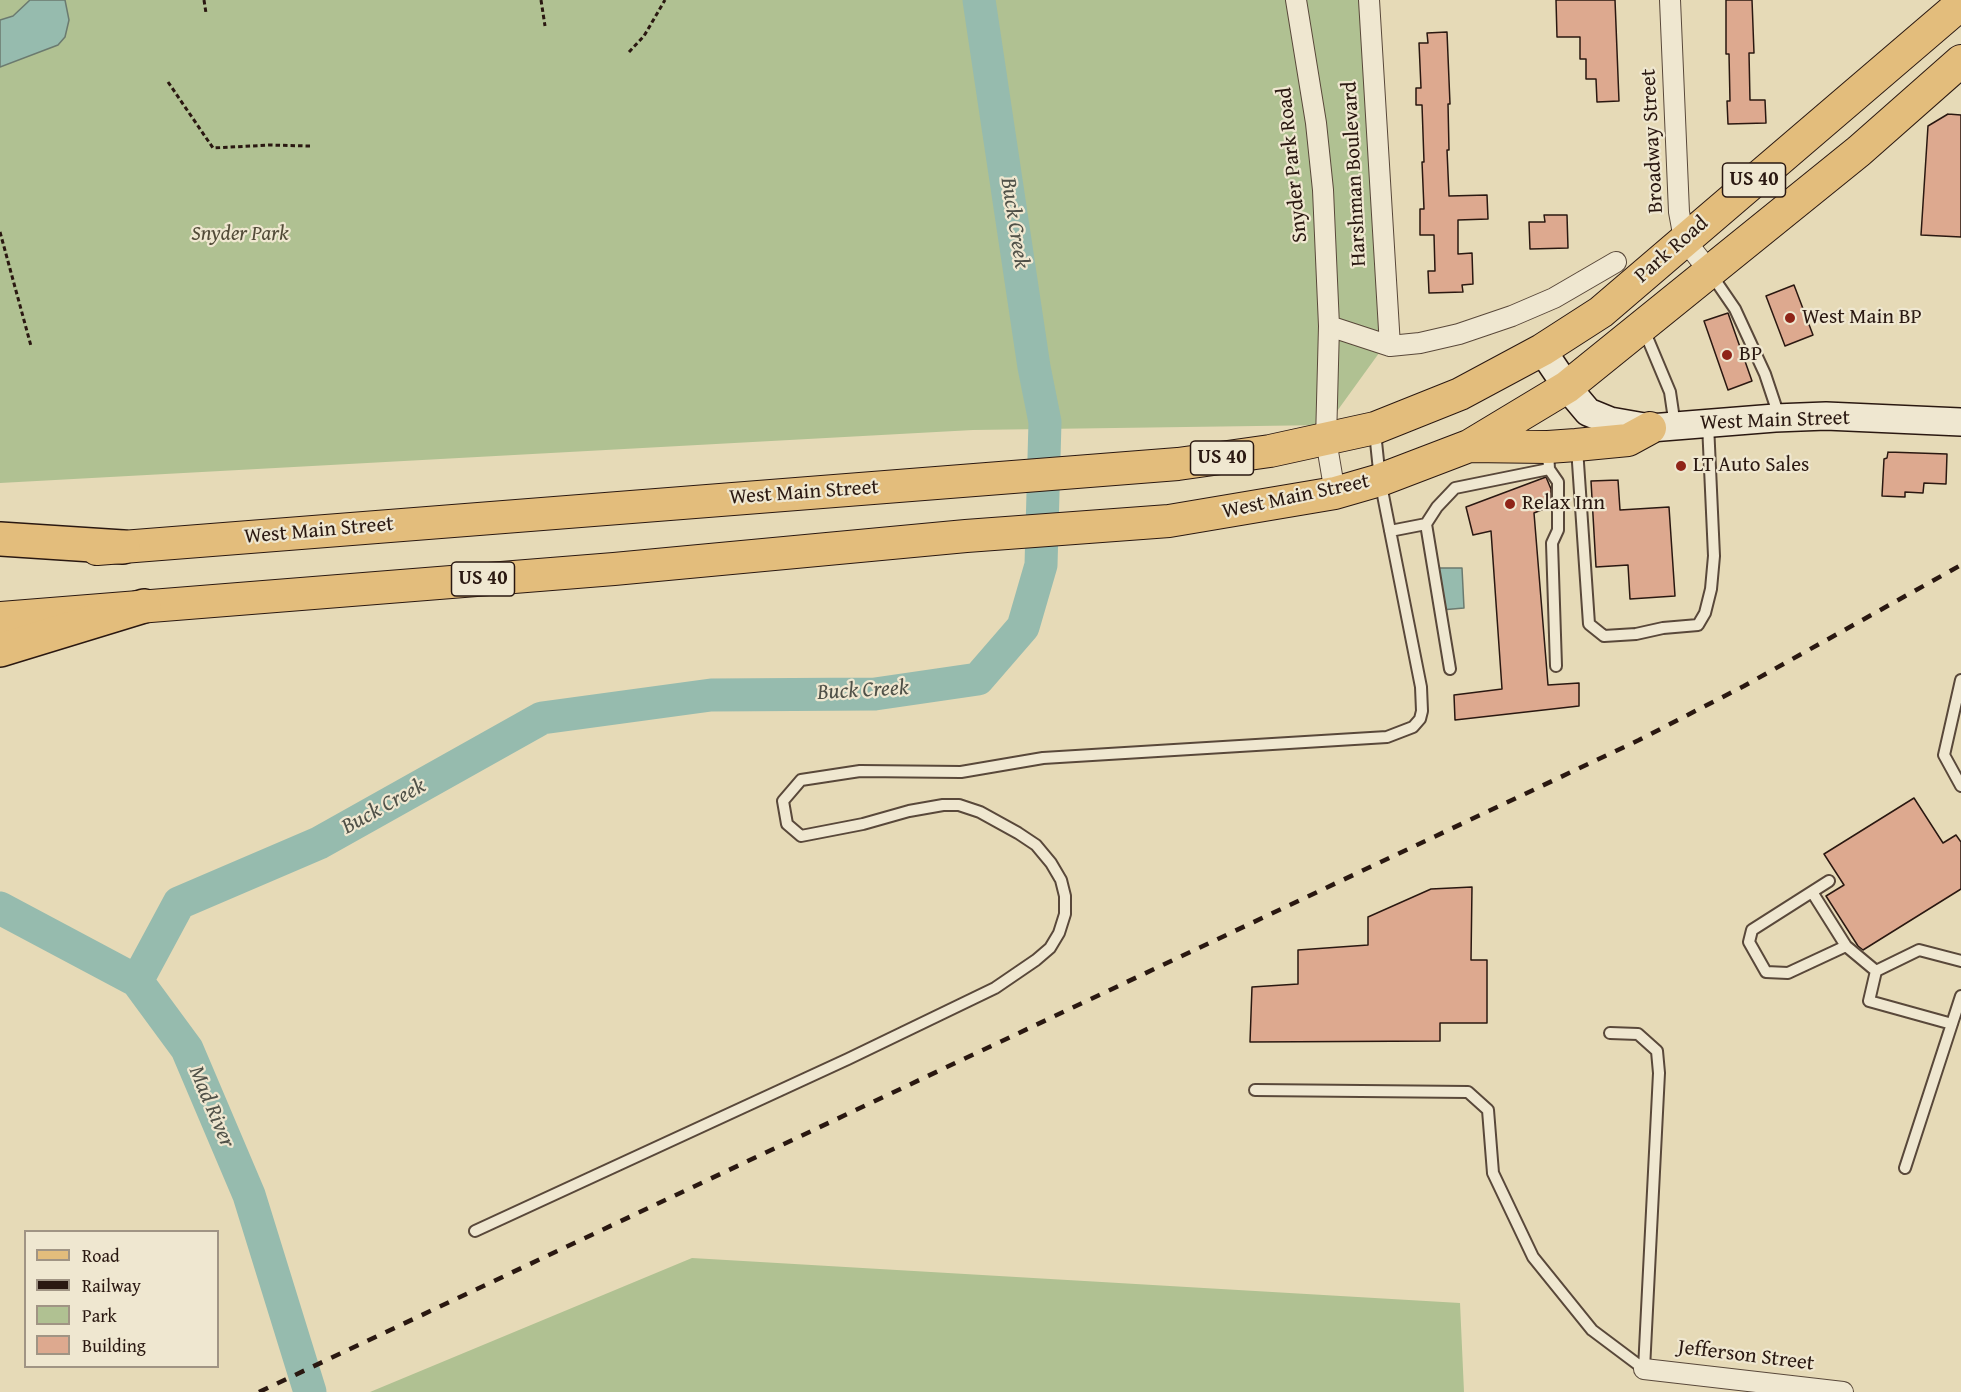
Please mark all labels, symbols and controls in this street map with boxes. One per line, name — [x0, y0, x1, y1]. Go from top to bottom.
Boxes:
street label: Broadway Street — [1637, 68, 1669, 214]
street label: Harshman Boulevard — [1338, 81, 1372, 267]
street label: Snyder Park Road — [1272, 86, 1314, 244]
road number: US 40 — [1722, 163, 1786, 197]
water label: Buck Creek — [994, 176, 1034, 270]
street label: Park Road — [1630, 211, 1714, 289]
park label: Snyder Park — [191, 222, 289, 248]
place label: West Main BP — [1802, 305, 1922, 331]
marker: West Main BP — [1783, 311, 1797, 325]
place label: BP — [1739, 342, 1762, 368]
marker: BP — [1720, 348, 1734, 362]
street label: West Main Street — [1700, 406, 1850, 436]
road number: US 40 — [1190, 441, 1254, 475]
place label: LT Auto Sales — [1693, 453, 1809, 479]
marker: LT Auto Sales — [1674, 459, 1688, 473]
street label: West Main Street — [1220, 469, 1372, 525]
street label: West Main Street — [728, 475, 880, 511]
place label: Relax Inn — [1522, 491, 1605, 517]
marker: Relax Inn — [1503, 497, 1517, 511]
street label: West Main Street — [243, 512, 395, 550]
road number: US 40 — [452, 562, 514, 596]
water label: Buck Creek — [817, 675, 909, 707]
water label: Buck Creek — [338, 773, 430, 841]
water label: Mad River — [182, 1062, 240, 1152]
legend — [24, 1230, 219, 1368]
text: Road — [82, 1242, 120, 1269]
text: Railway — [82, 1272, 141, 1299]
text: Park — [82, 1302, 117, 1329]
text: Building — [82, 1332, 146, 1359]
street label: Jefferson Street — [1676, 1335, 1816, 1377]

